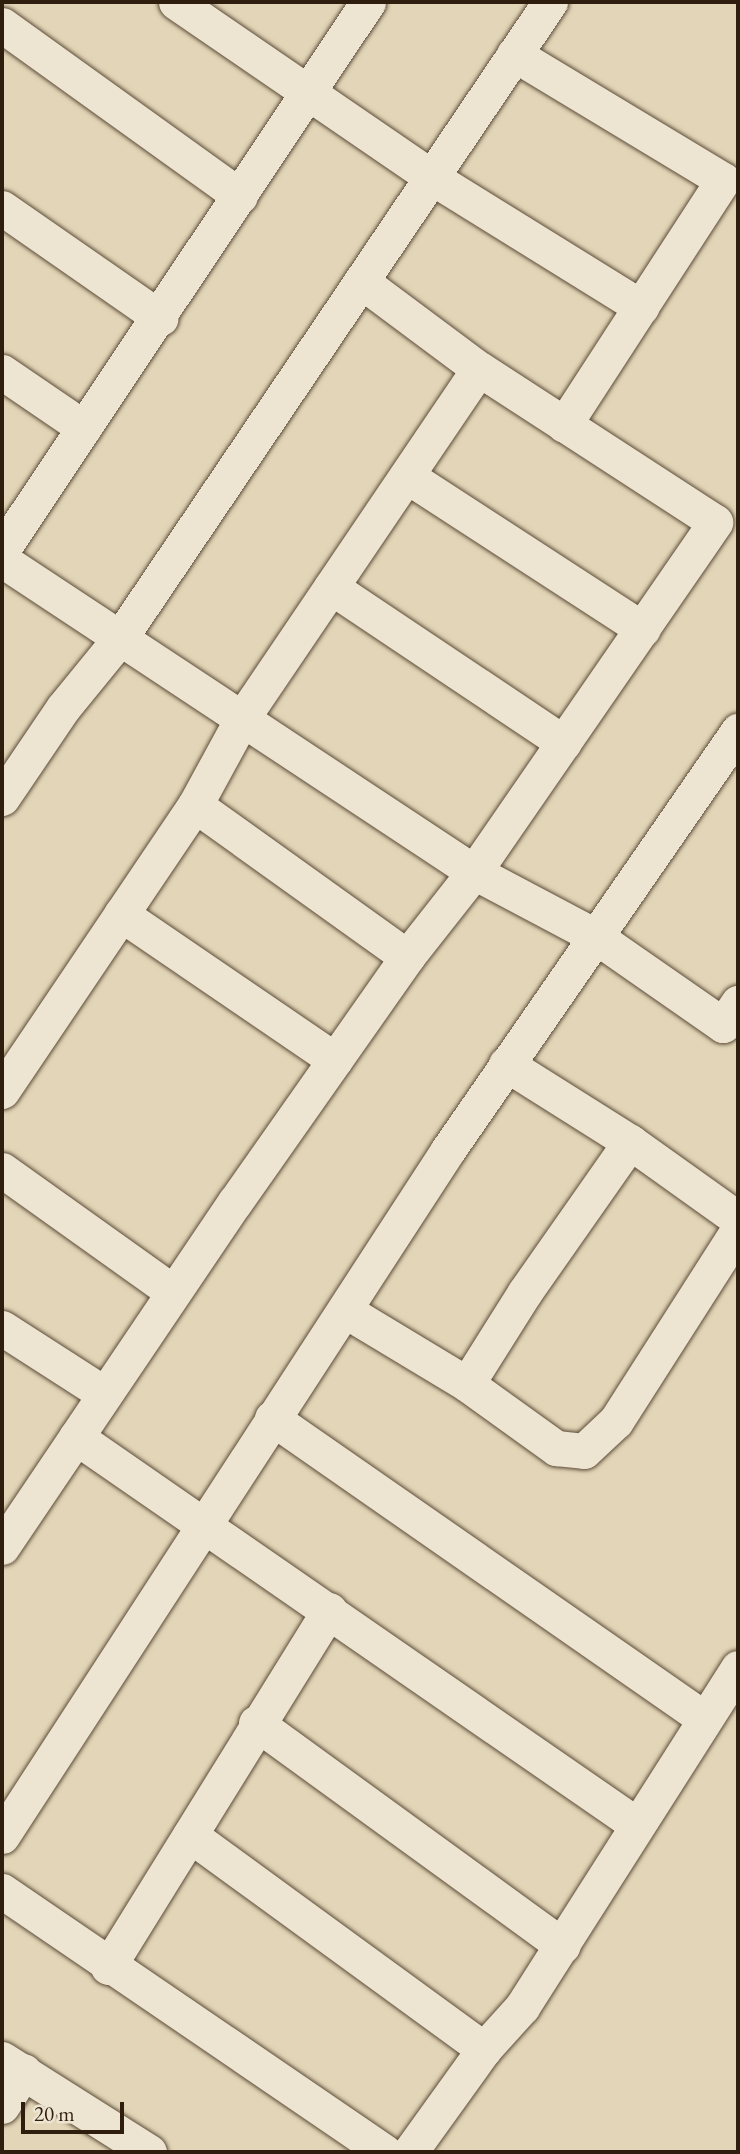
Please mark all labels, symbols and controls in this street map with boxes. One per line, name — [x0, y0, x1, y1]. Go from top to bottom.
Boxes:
scale bar — [24, 2088, 128, 2132]
text: 20 m — [34, 2100, 75, 2127]

